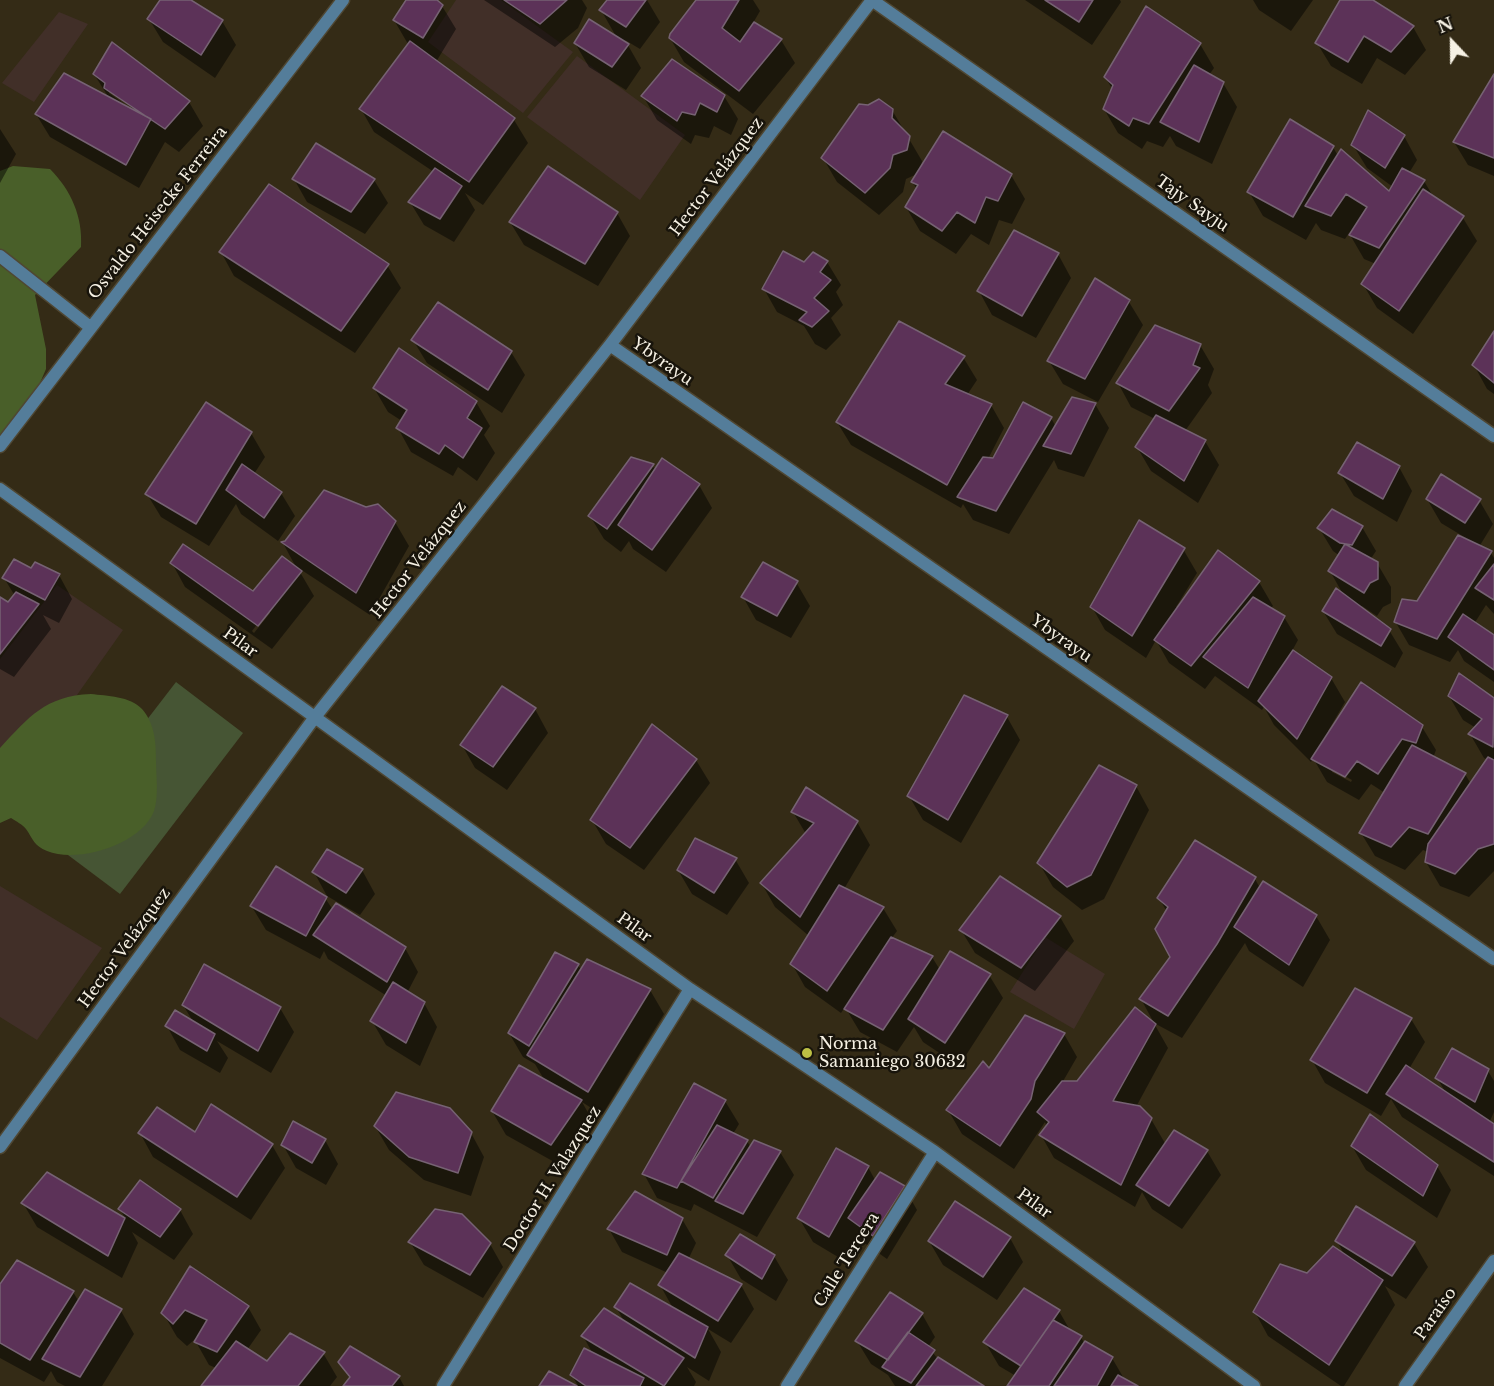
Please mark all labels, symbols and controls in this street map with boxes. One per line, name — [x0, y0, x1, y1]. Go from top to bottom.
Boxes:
north arrow — [1422, 12, 1482, 72]
text: N — [1435, 13, 1456, 37]
street label: Hector Velázquez — [666, 114, 768, 240]
street label: Osvaldo Heisecke Ferreira — [85, 123, 231, 303]
street label: Tajy Sayju — [1152, 172, 1232, 236]
street label: Ybyrayu — [628, 334, 696, 390]
street label: Hector Velázquez — [367, 498, 471, 622]
street label: Ybyrayu — [1027, 611, 1095, 667]
street label: Pilar — [219, 624, 261, 662]
street label: Hector Velázquez — [75, 884, 175, 1012]
street label: Pilar — [613, 909, 655, 947]
place label: Norma Samaniego 30632 — [819, 1034, 966, 1072]
marker: Norma Samaniego 30632 — [800, 1046, 814, 1060]
street label: Doctor H. Valazquez — [500, 1103, 606, 1255]
street label: Pilar — [1013, 1185, 1055, 1223]
street label: Calle Tercera — [810, 1209, 884, 1311]
street label: Paraíso — [1411, 1284, 1461, 1344]

